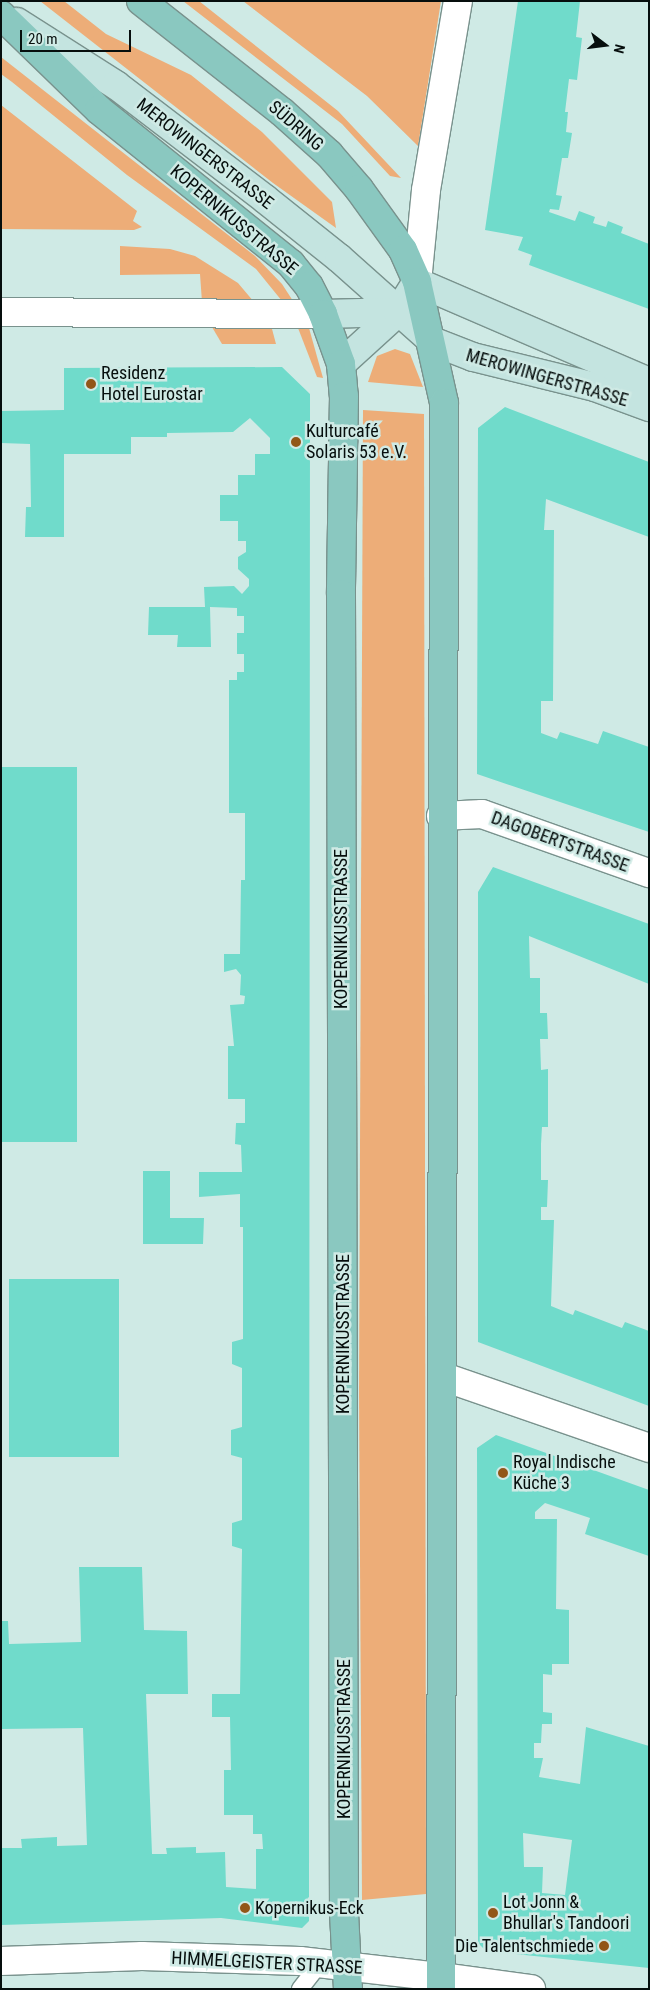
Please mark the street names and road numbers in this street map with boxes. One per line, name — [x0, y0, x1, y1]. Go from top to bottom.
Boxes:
street label: MEROWINGERSTRASSE — [132, 94, 278, 214]
street label: SÜDRING — [264, 96, 328, 156]
street label: KOPERNIKUSSTRASSE — [166, 160, 302, 280]
street label: MEROWINGERSTRASSE — [463, 345, 631, 411]
street label: DAGOBERTSTRASSE — [488, 807, 632, 877]
street label: KOPERNIKUSSTRASSE — [330, 849, 352, 1009]
street label: KOPERNIKUSSTRASSE — [332, 1254, 354, 1414]
street label: KOPERNIKUSSTRASSE — [333, 1659, 355, 1819]
street label: HIMMELGEISTER STRASSE — [171, 1947, 363, 1979]

